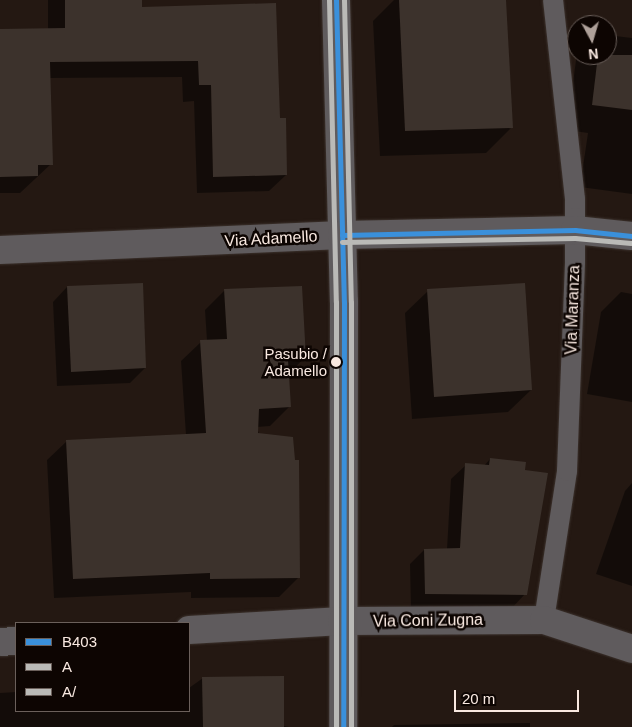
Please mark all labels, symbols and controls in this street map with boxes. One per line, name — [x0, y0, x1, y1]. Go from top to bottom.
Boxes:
north arrow — [567, 15, 617, 65]
text: N — [588, 45, 599, 62]
street label: Via Adamello — [224, 227, 318, 251]
street label: Via Maranza — [562, 265, 584, 355]
place label: Pasubio / Adamello — [264, 344, 327, 379]
marker: Pasubio / Adamello — [331, 357, 341, 367]
street label: Via Coni Zugna — [373, 610, 483, 632]
legend — [15, 622, 190, 712]
text: B403 — [62, 633, 97, 650]
text: A — [62, 658, 72, 675]
scale bar — [457, 680, 582, 712]
text: A/ — [62, 683, 76, 700]
text: 20 m — [462, 690, 495, 707]

